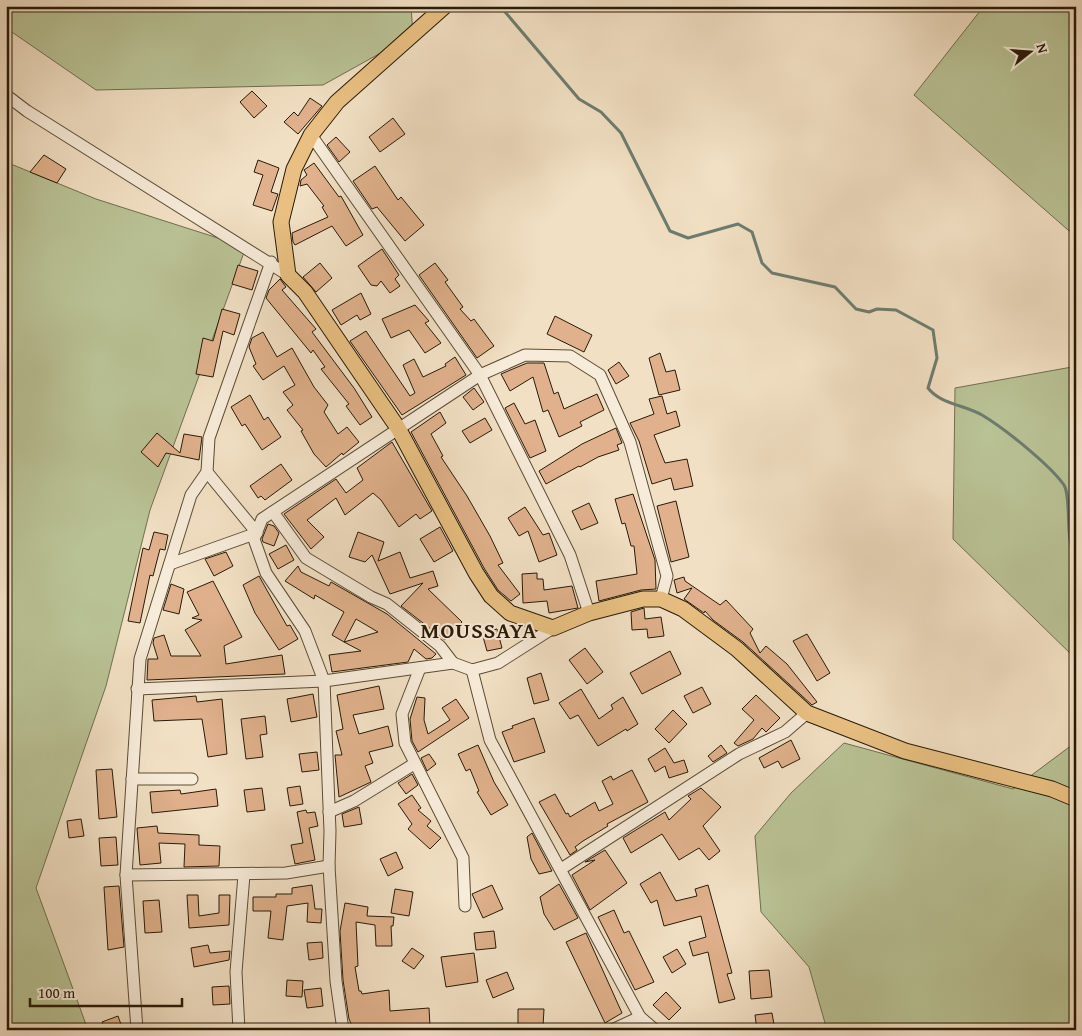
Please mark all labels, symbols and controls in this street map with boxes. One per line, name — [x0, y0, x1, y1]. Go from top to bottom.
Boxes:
north arrow — [1004, 28, 1054, 78]
text: N — [1032, 41, 1054, 56]
district label: MOUSSAYA — [421, 614, 537, 646]
scale bar — [30, 976, 182, 1008]
text: 100 m — [38, 982, 76, 1003]

